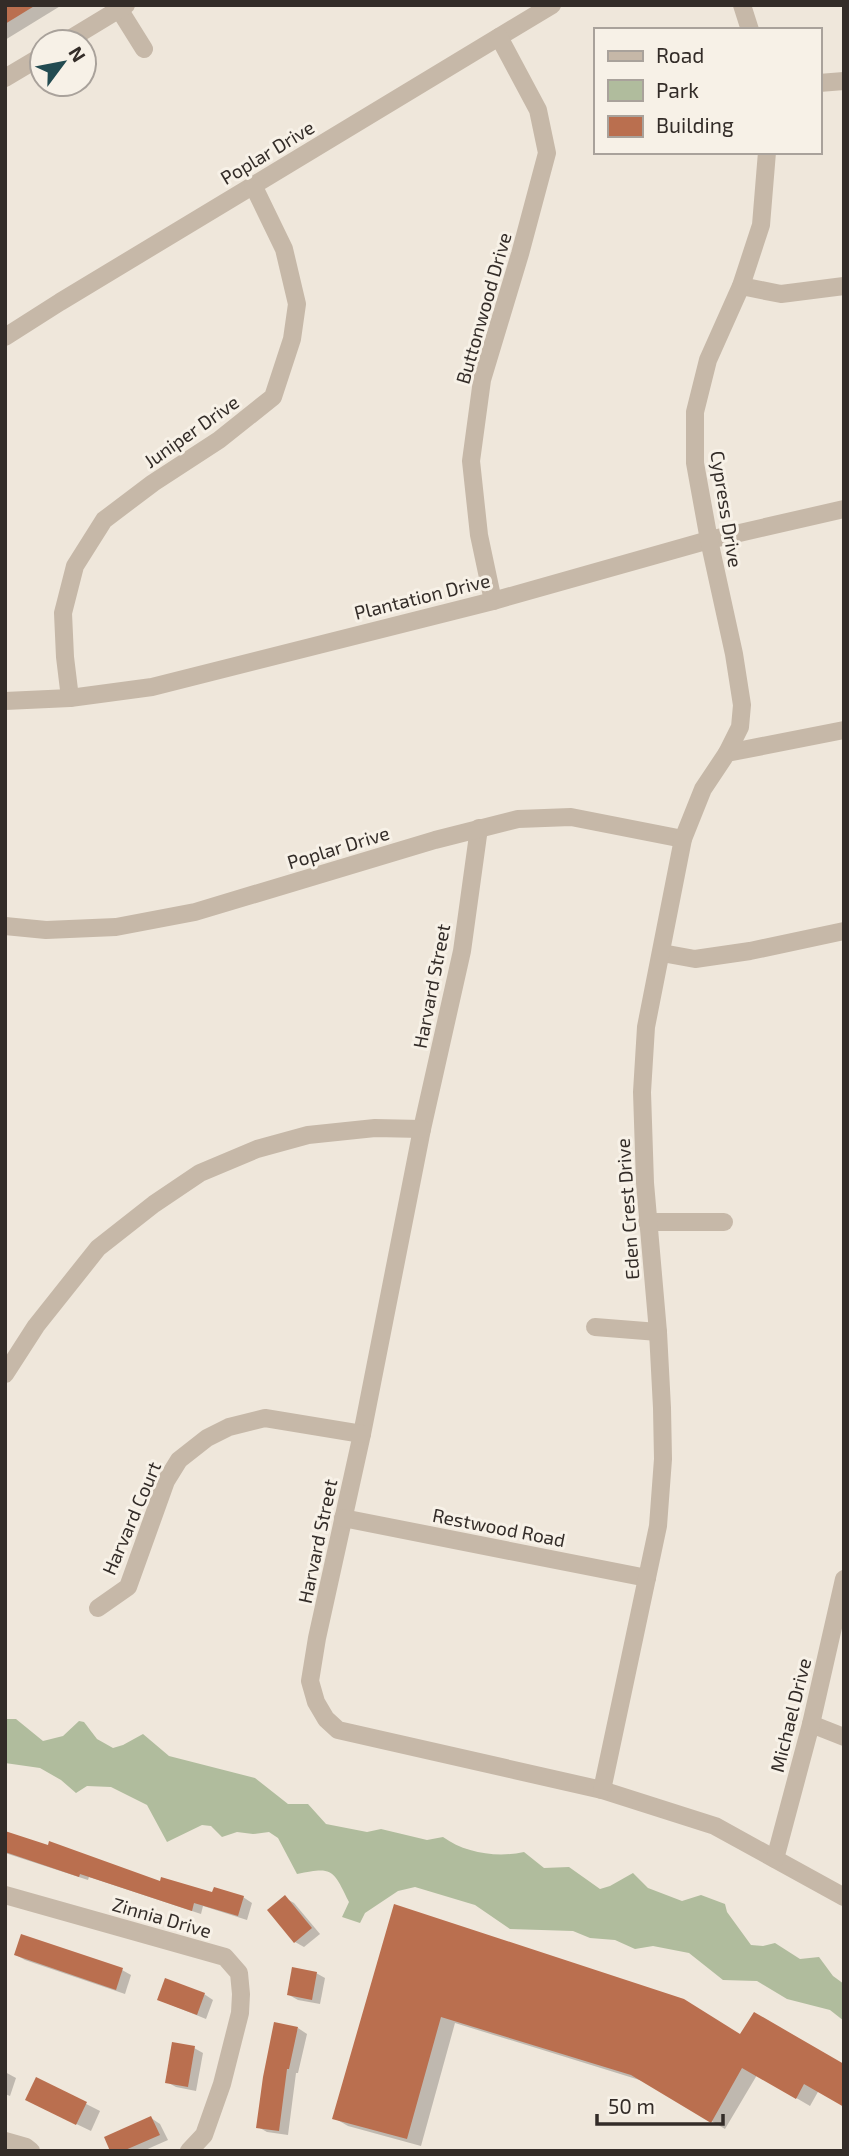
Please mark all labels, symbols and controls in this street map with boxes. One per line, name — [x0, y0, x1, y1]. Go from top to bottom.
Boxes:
north arrow — [28, 28, 98, 98]
legend — [594, 28, 821, 154]
text: N — [64, 42, 91, 66]
text: Road — [656, 42, 704, 67]
text: Park — [656, 77, 699, 102]
text: Building — [656, 112, 734, 137]
street label: Poplar Drive — [216, 115, 318, 189]
street label: Buttonwood Drive — [450, 230, 516, 386]
street label: Juniper Drive — [139, 390, 243, 472]
street label: Cypress Drive — [706, 449, 748, 569]
street label: Plantation Drive — [352, 568, 492, 624]
street label: Poplar Drive — [284, 821, 392, 873]
street label: Harvard Street — [408, 922, 454, 1050]
street label: Eden Crest Drive — [611, 1138, 643, 1280]
street label: Harvard Court — [97, 1458, 165, 1578]
street label: Harvard Street — [293, 1477, 341, 1605]
street label: Restwood Road — [431, 1503, 567, 1551]
street label: Michael Drive — [765, 1656, 815, 1774]
street label: Zinnia Drive — [110, 1892, 214, 1942]
scale bar — [597, 2082, 723, 2126]
text: 50 m — [608, 2093, 655, 2118]

